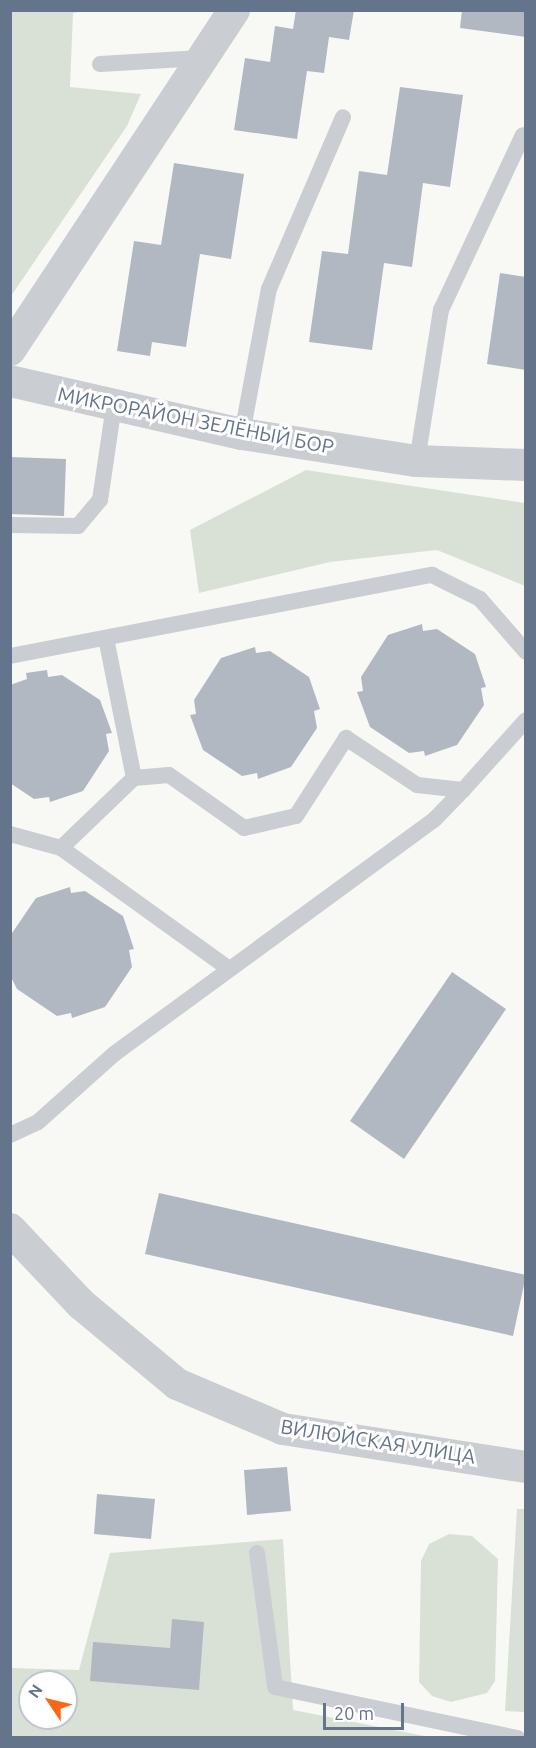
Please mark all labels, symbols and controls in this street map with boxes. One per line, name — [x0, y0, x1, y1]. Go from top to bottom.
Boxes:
street label: МИКРОРАЙОН ЗЕЛЁНЫЙ БОР — [56, 381, 336, 459]
street label: ВИЛЮЙСКАЯ УЛИЦА — [279, 1414, 477, 1468]
north arrow — [18, 1670, 78, 1730]
text: N — [24, 1681, 46, 1701]
scale bar — [326, 1691, 407, 1729]
text: 20 m — [334, 1703, 374, 1723]

